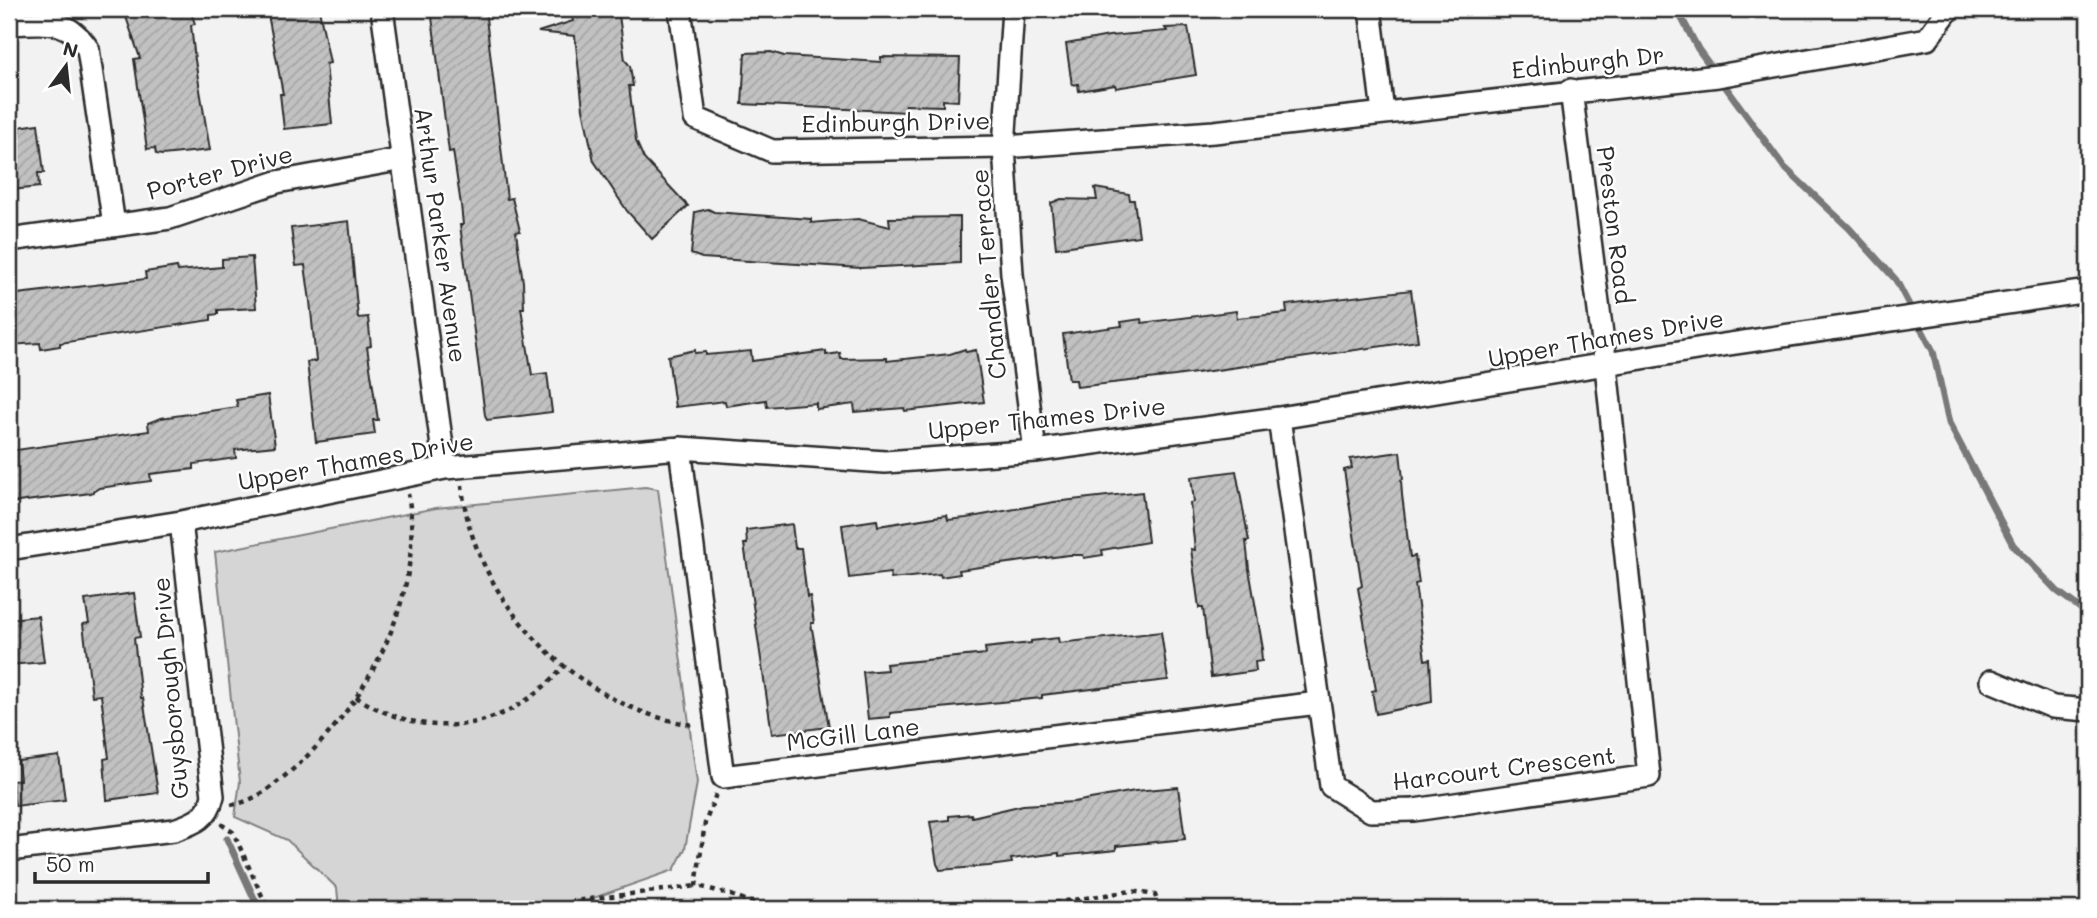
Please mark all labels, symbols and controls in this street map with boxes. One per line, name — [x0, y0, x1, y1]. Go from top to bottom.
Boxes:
north arrow — [32, 32, 102, 102]
text: N — [60, 35, 81, 63]
street label: Edinburgh Dr — [1510, 38, 1666, 85]
street label: Edinburgh Drive — [801, 104, 991, 139]
street label: Arthur Parker Avenue — [408, 105, 475, 365]
street label: Porter Drive — [143, 137, 296, 206]
street label: Preston Road — [1590, 144, 1641, 306]
street label: Chandler Terrace — [963, 168, 1012, 381]
street label: Upper Thames Drive — [1485, 302, 1726, 374]
street label: Upper Thames Drive — [926, 390, 1167, 445]
street label: Upper Thames Drive — [235, 425, 476, 497]
street label: Guysborough Drive — [144, 576, 195, 800]
street label: McGill Lane — [785, 710, 921, 757]
street label: Harcourt Crescent — [1391, 738, 1617, 797]
scale bar — [35, 841, 208, 885]
text: 50 m — [46, 850, 95, 877]

